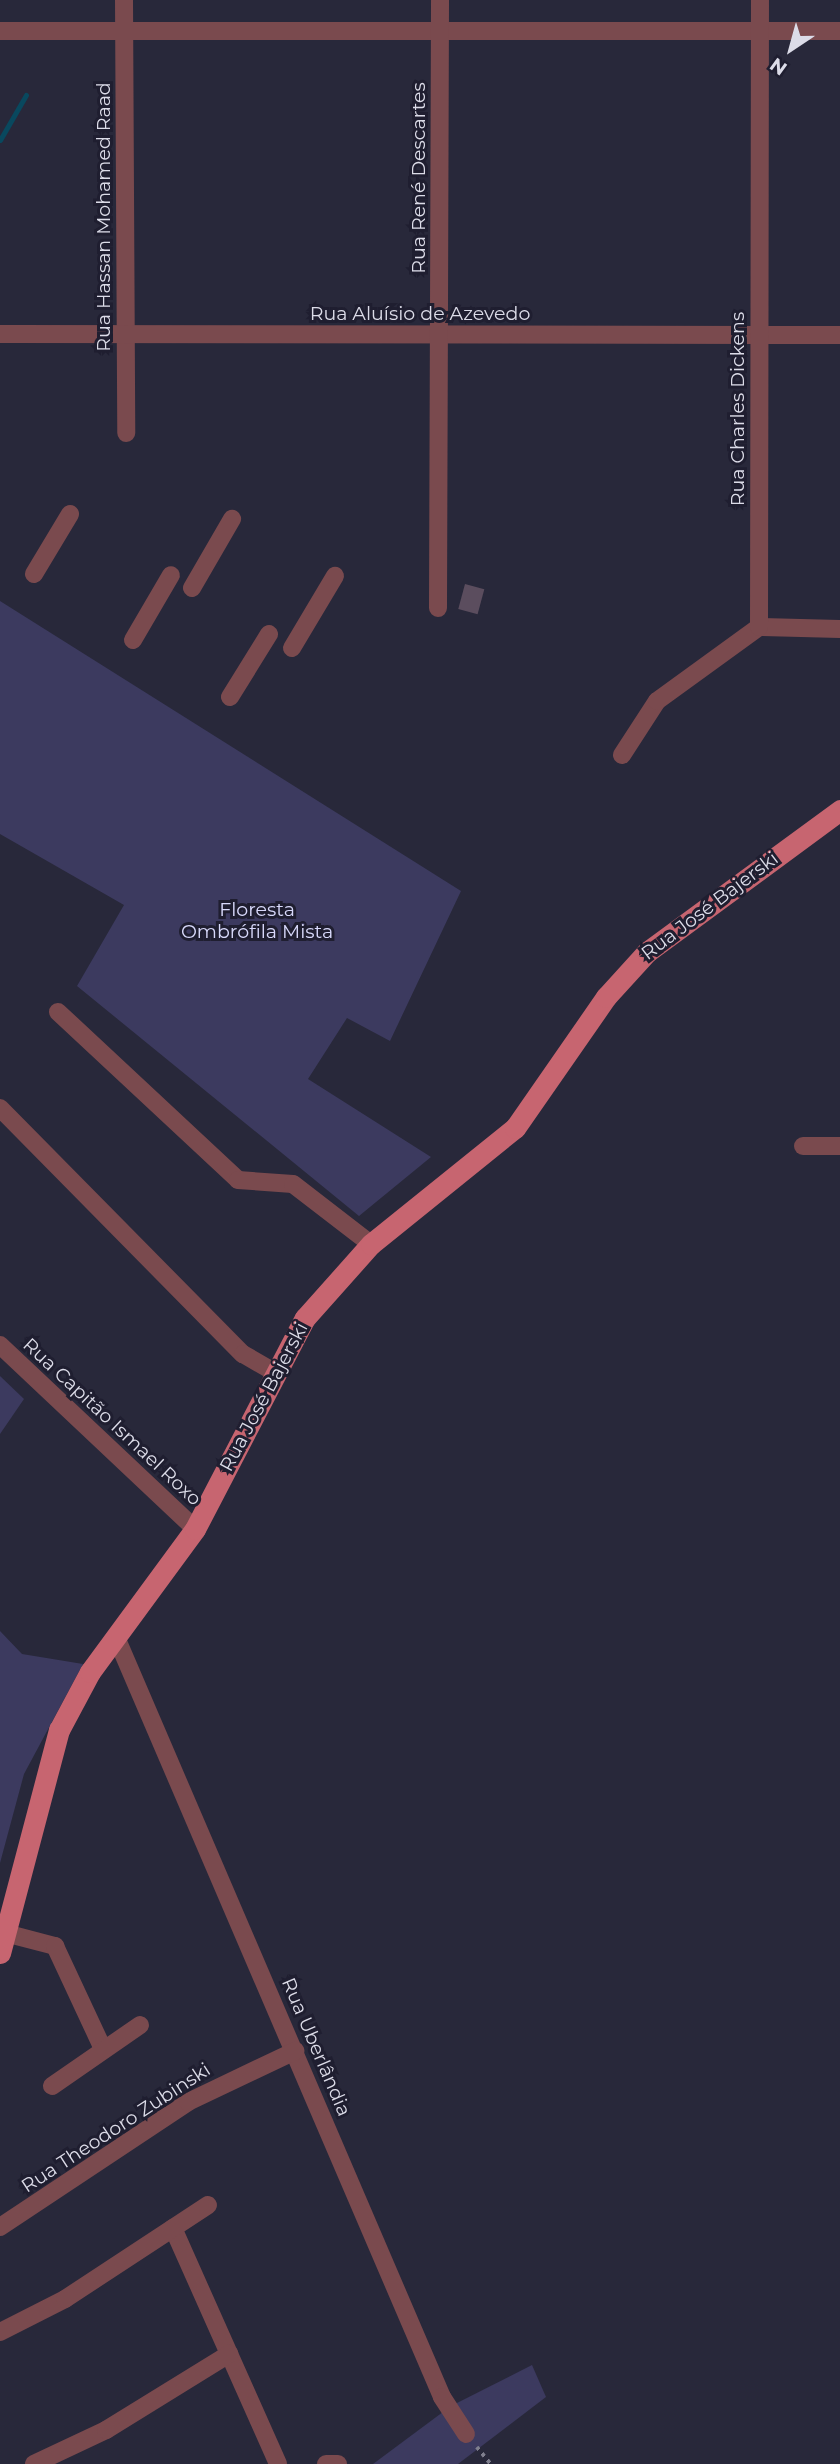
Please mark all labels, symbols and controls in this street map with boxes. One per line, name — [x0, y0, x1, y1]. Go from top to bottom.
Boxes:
north arrow — [756, 14, 826, 84]
text: N — [765, 53, 791, 80]
street label: Rua Hassan Mohamed Raad — [93, 82, 115, 352]
street label: Rua René Descartes — [408, 82, 430, 274]
street label: Rua Aluísio de Azevedo — [310, 303, 530, 325]
street label: Rua Charles Dickens — [727, 312, 749, 506]
street label: Rua José Bajerski — [637, 847, 783, 965]
park label: Floresta Ombrófila Mista — [181, 899, 333, 943]
street label: Rua José Bajerski — [215, 1319, 313, 1475]
street label: Rua Capitão Ismael Roxo — [18, 1333, 206, 1511]
street label: Rua Uberlândia — [277, 1974, 355, 2120]
street label: Rua Theodoro Zubinski — [17, 2058, 215, 2198]

